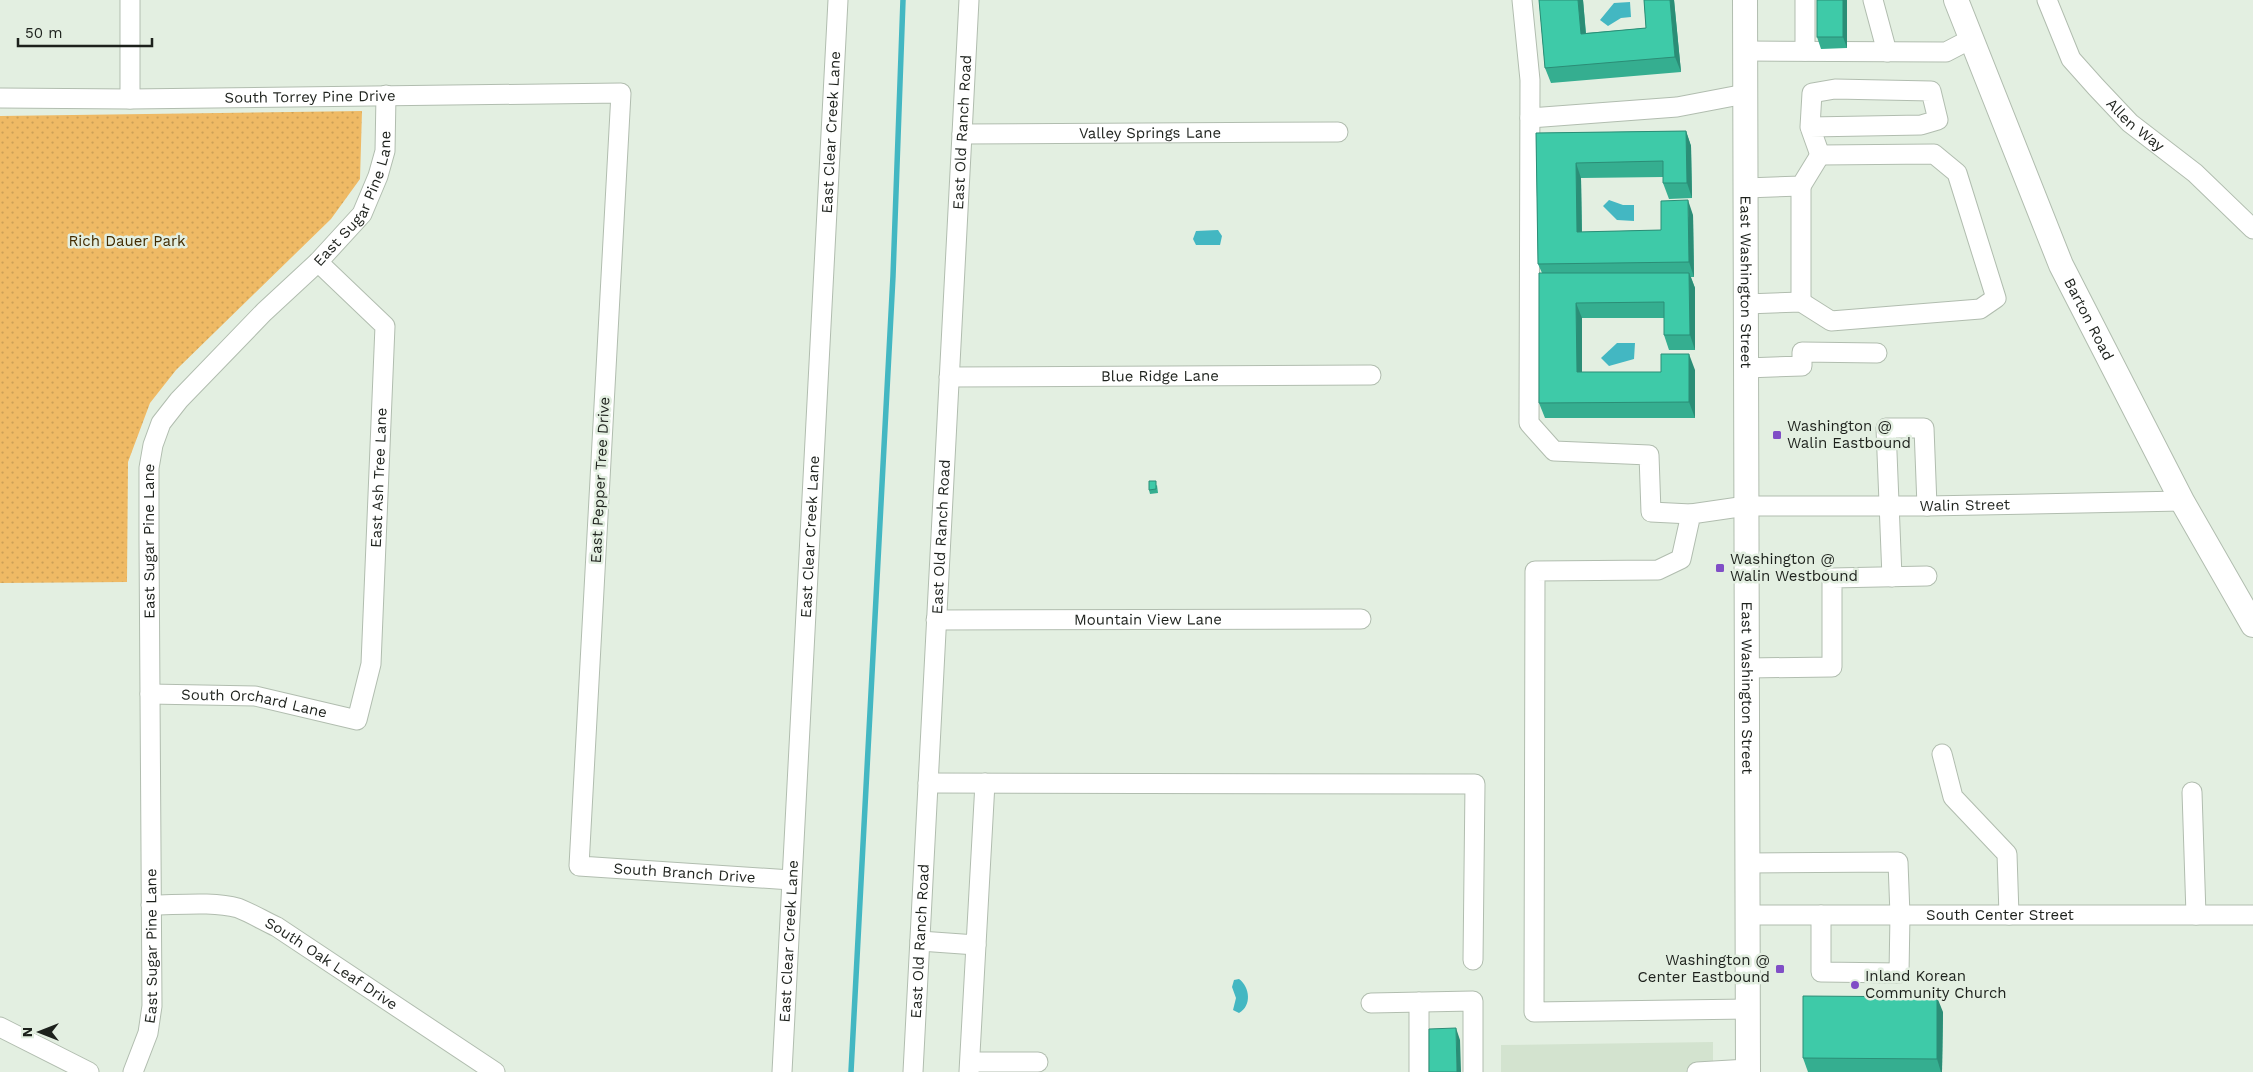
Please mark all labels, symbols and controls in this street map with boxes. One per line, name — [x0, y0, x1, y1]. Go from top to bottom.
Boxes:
scale bar — [18, 15, 151, 47]
text: 50 m — [25, 24, 62, 42]
street label: East Clear Creek Lane — [818, 51, 844, 214]
street label: East Old Ranch Road — [949, 54, 975, 210]
street label: South Torrey Pine Drive — [224, 87, 396, 107]
street label: Allen Way — [2103, 95, 2168, 155]
street label: Valley Springs Lane — [1079, 124, 1221, 142]
street label: East Sugar Pine Lane — [310, 131, 394, 270]
street label: East Washington Street — [1737, 196, 1755, 369]
park label: Rich Dauer Park — [68, 232, 186, 250]
street label: Barton Road — [2060, 275, 2117, 364]
street label: Blue Ridge Lane — [1101, 367, 1219, 385]
street label: East Pepper Tree Drive — [587, 396, 613, 564]
street label: East Ash Tree Lane — [367, 407, 391, 548]
place label: Washington @ Walin Eastbound — [1787, 417, 1911, 452]
marker: Washington @ Walin Eastbound — [1771, 429, 1783, 441]
street label: East Clear Creek Lane — [797, 455, 823, 618]
street label: East Old Ranch Road — [928, 459, 954, 615]
street label: East Sugar Pine Lane — [139, 462, 159, 619]
street label: Walin Street — [1920, 495, 2011, 515]
place label: Washington @ Walin Westbound — [1730, 550, 1858, 585]
marker: Washington @ Walin Westbound — [1714, 562, 1726, 574]
street label: East Washington Street — [1738, 602, 1756, 775]
street label: Mountain View Lane — [1074, 610, 1222, 629]
street label: South Orchard Lane — [181, 686, 329, 722]
street label: South Branch Drive — [613, 859, 756, 887]
street label: East Clear Creek Lane — [776, 860, 802, 1023]
street label: East Old Ranch Road — [907, 863, 933, 1019]
street label: East Sugar Pine Lane — [141, 868, 161, 1025]
street label: South Center Street — [1926, 906, 2075, 924]
street label: South Oak Leaf Drive — [262, 914, 401, 1014]
place label: Washington @ Center Eastbound — [1637, 951, 1770, 986]
marker: Washington @ Center Eastbound — [1774, 963, 1786, 975]
place label: Inland Korean Community Church — [1865, 967, 2007, 1002]
marker: Inland Korean Community Church — [1849, 979, 1861, 991]
north arrow — [15, 1007, 65, 1057]
text: N — [19, 1027, 35, 1037]

